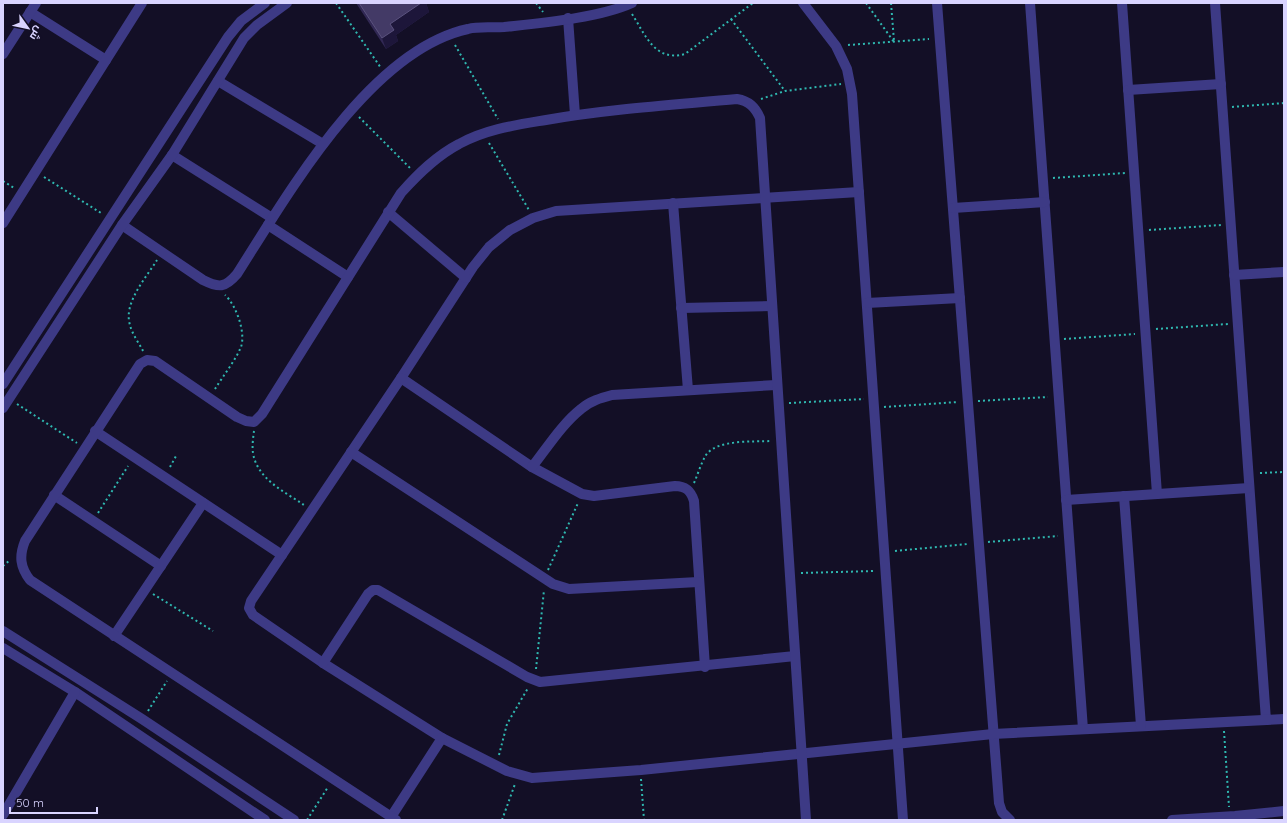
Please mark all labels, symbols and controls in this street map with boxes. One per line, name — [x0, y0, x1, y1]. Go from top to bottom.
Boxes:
north arrow — [8, 8, 48, 48]
text: ش — [27, 24, 46, 43]
scale bar — [10, 789, 97, 815]
text: 50 m — [16, 795, 44, 810]

